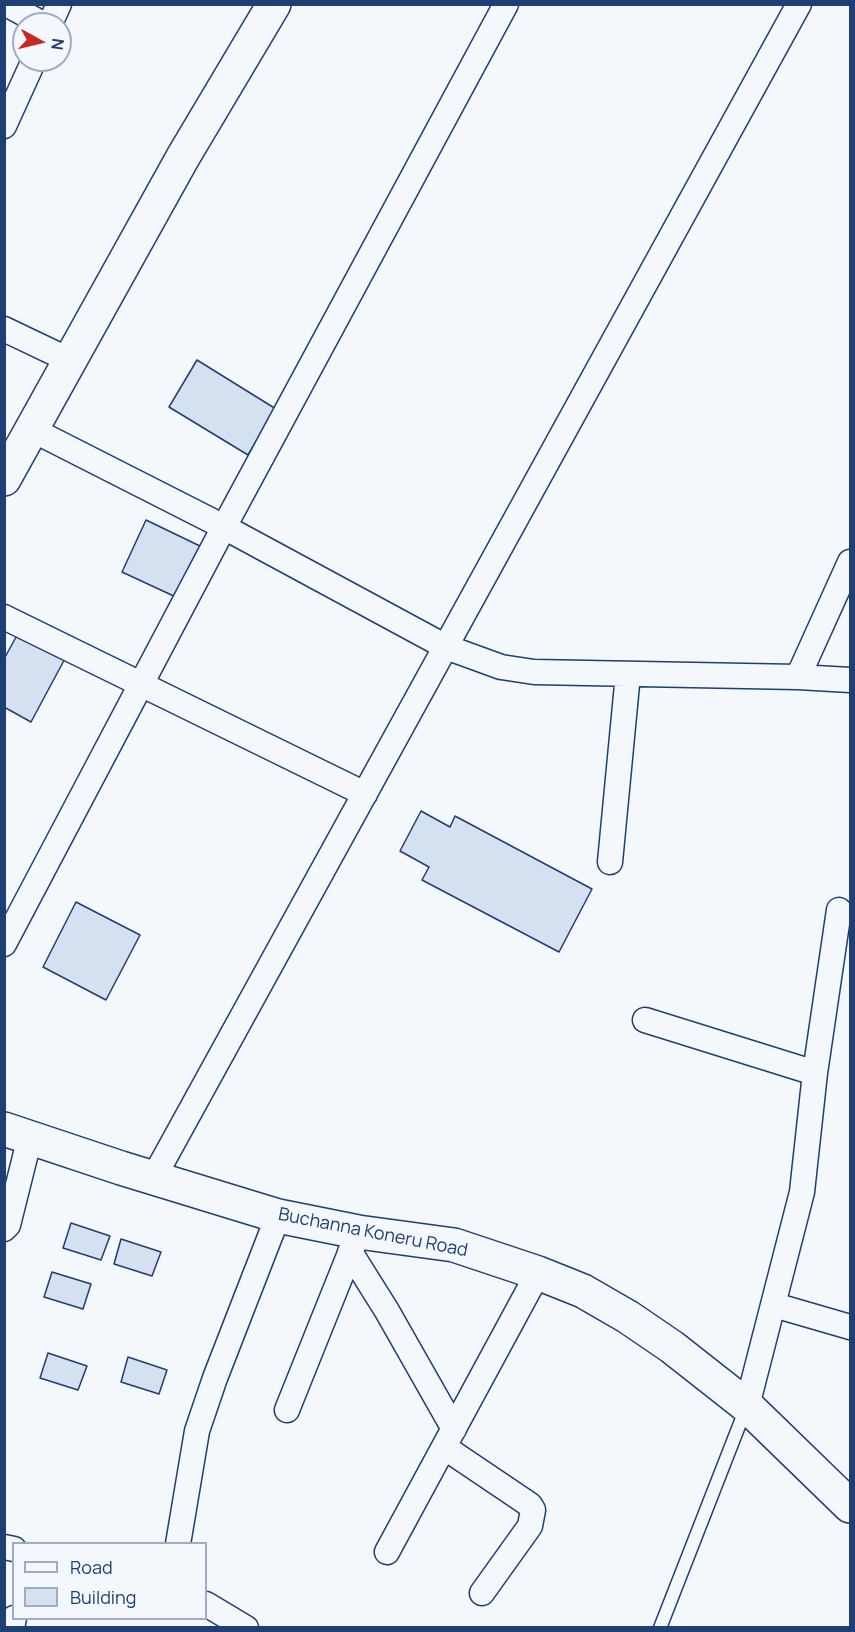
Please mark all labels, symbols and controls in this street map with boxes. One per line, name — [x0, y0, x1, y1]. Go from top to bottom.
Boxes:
north arrow — [12, 12, 72, 72]
text: N — [46, 37, 70, 51]
street label: Buchanna Koneru Road — [276, 1204, 470, 1262]
legend — [12, 1542, 207, 1620]
text: Road — [70, 1555, 113, 1579]
text: Building — [70, 1585, 136, 1609]

